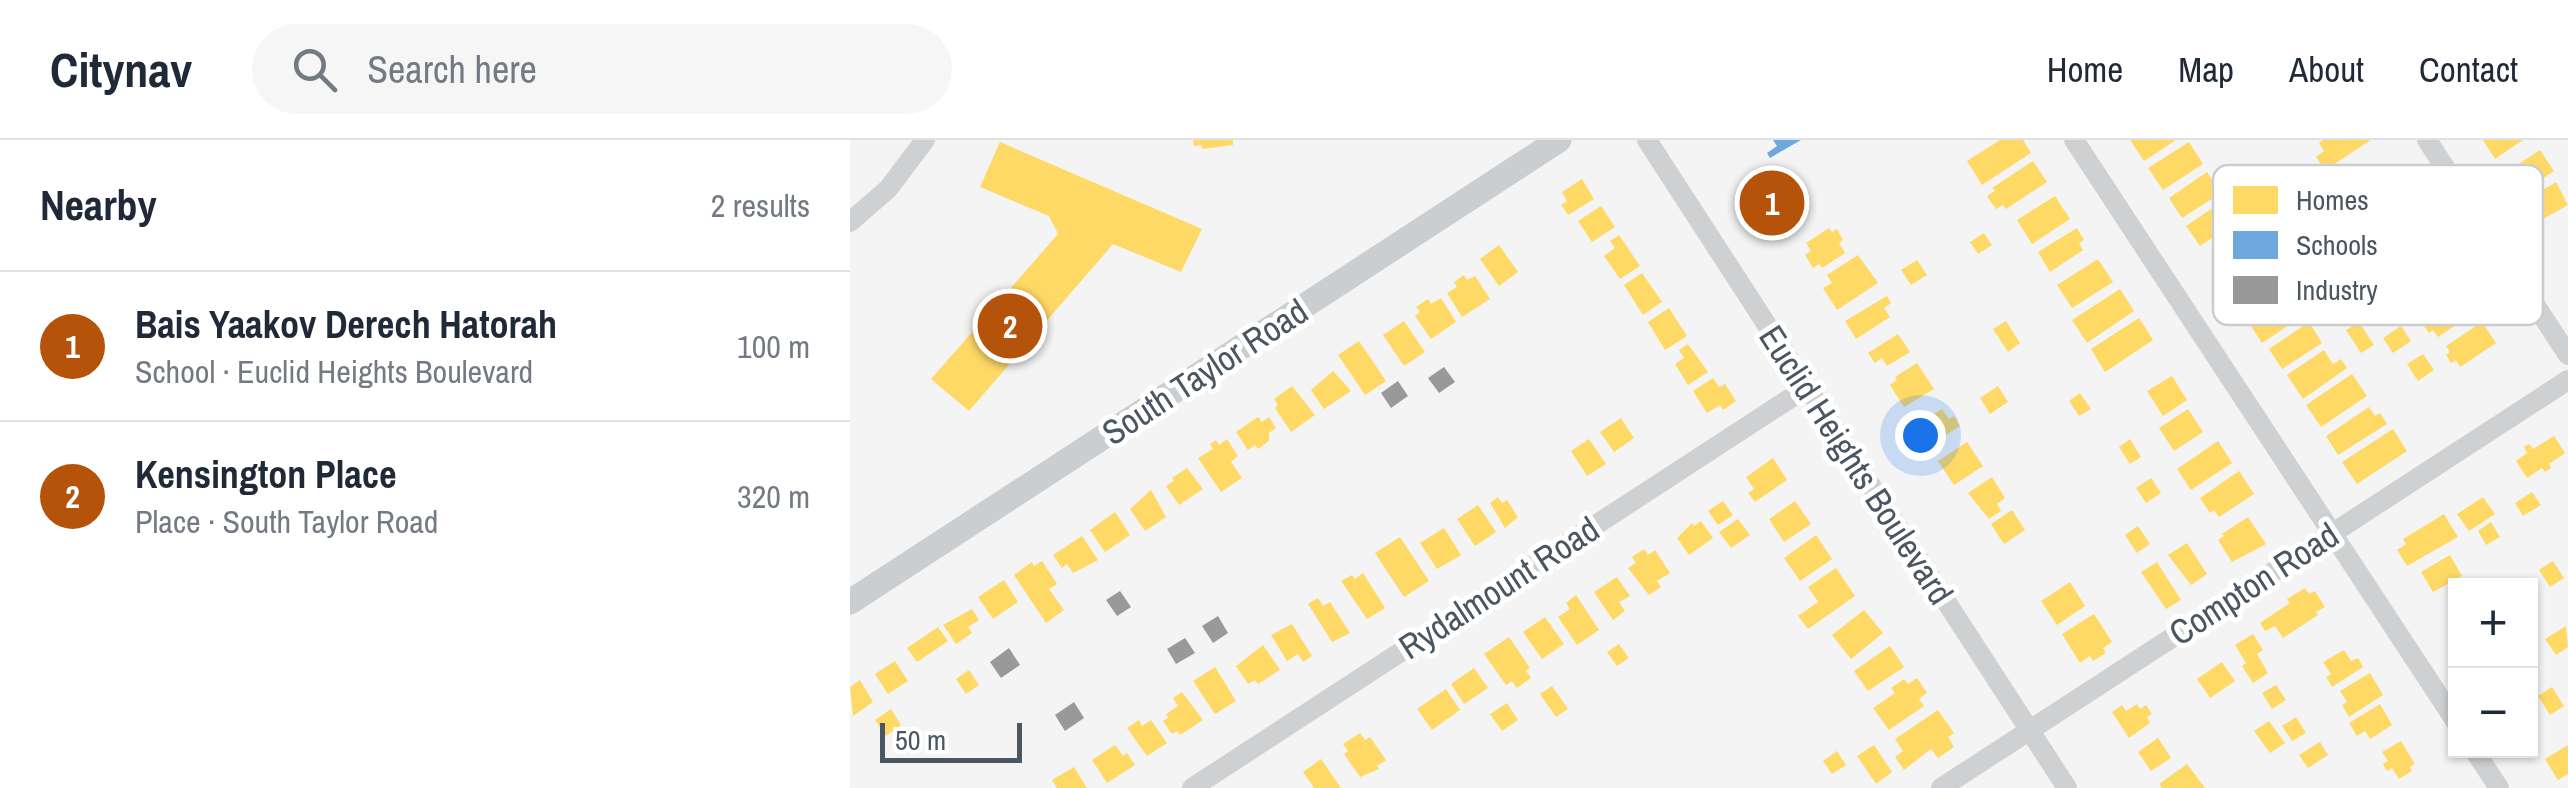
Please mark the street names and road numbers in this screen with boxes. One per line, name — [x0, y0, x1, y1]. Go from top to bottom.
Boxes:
street label: South Taylor Road — [1093, 288, 1317, 456]
street label: Euclid Heights Boulevard — [1749, 316, 1964, 613]
street label: Rydalmount Road — [1390, 505, 1608, 670]
street label: Compton Road — [2160, 511, 2347, 656]

